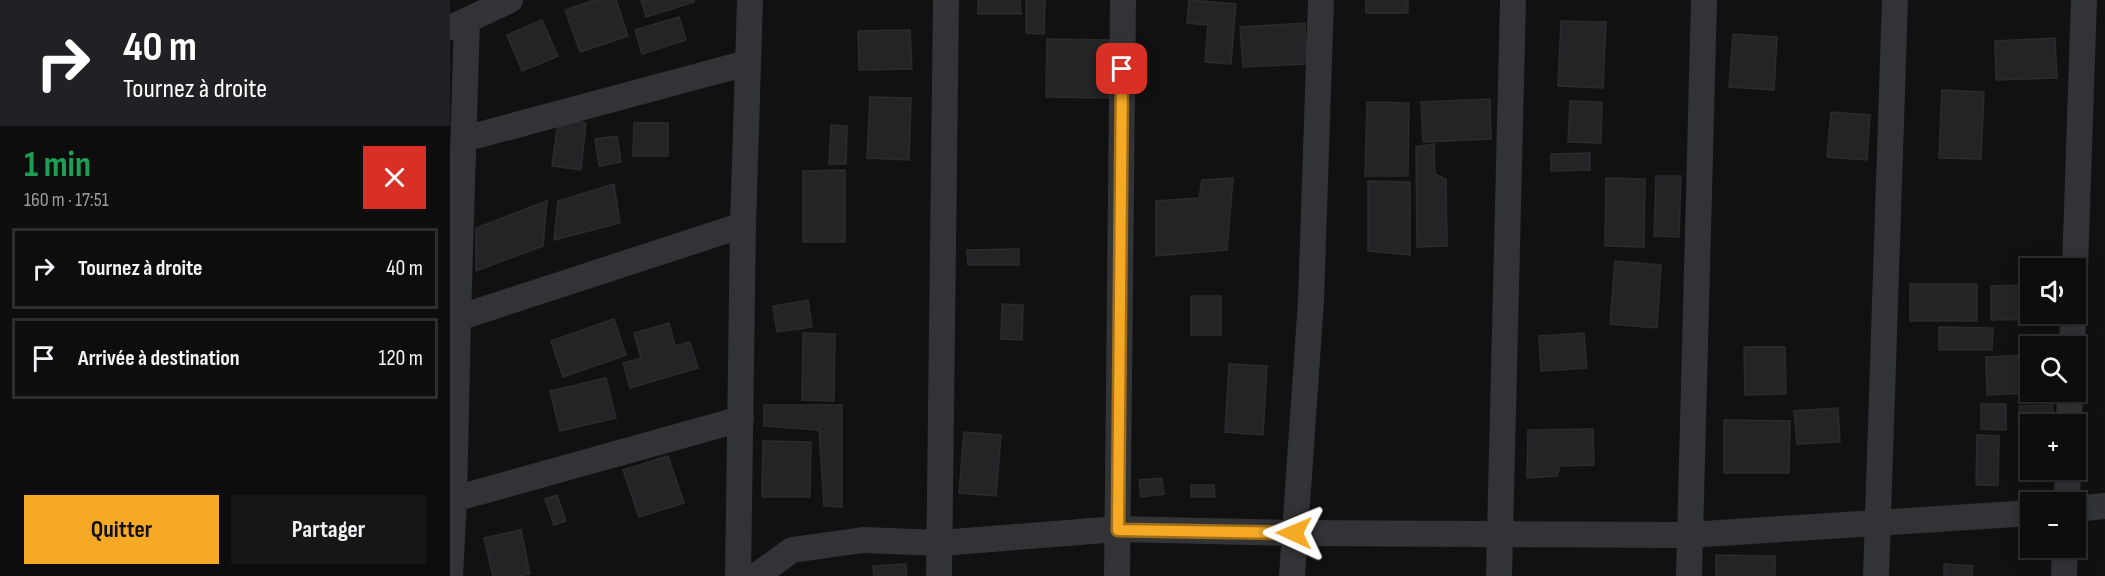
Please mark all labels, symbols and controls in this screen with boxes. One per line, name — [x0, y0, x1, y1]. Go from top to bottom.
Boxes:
text: 40 m — [123, 22, 197, 73]
icon: right — [24, 24, 102, 102]
pin — [1096, 43, 1147, 94]
icon: arrive — [1105, 52, 1138, 85]
text: Tournez à droite — [123, 73, 267, 105]
text: 1 min — [24, 144, 91, 187]
button: close — [363, 146, 426, 209]
text: 160 m · 17:51 — [24, 188, 109, 212]
icon: right — [27, 252, 60, 285]
text: Tournez à droite — [78, 255, 203, 282]
text: 40 m — [386, 255, 423, 282]
map controls — [2020, 258, 2086, 558]
button: sound — [2020, 258, 2086, 324]
button: search — [2020, 336, 2086, 402]
icon: arrive — [27, 342, 60, 375]
text: Arrivée à destination — [78, 345, 240, 372]
text: 120 m — [379, 345, 423, 372]
button: + — [2020, 414, 2086, 480]
button: − — [2020, 492, 2086, 558]
button: Quitter — [24, 495, 219, 564]
button: Partager — [231, 495, 426, 564]
position arrow — [1262, 501, 1326, 565]

